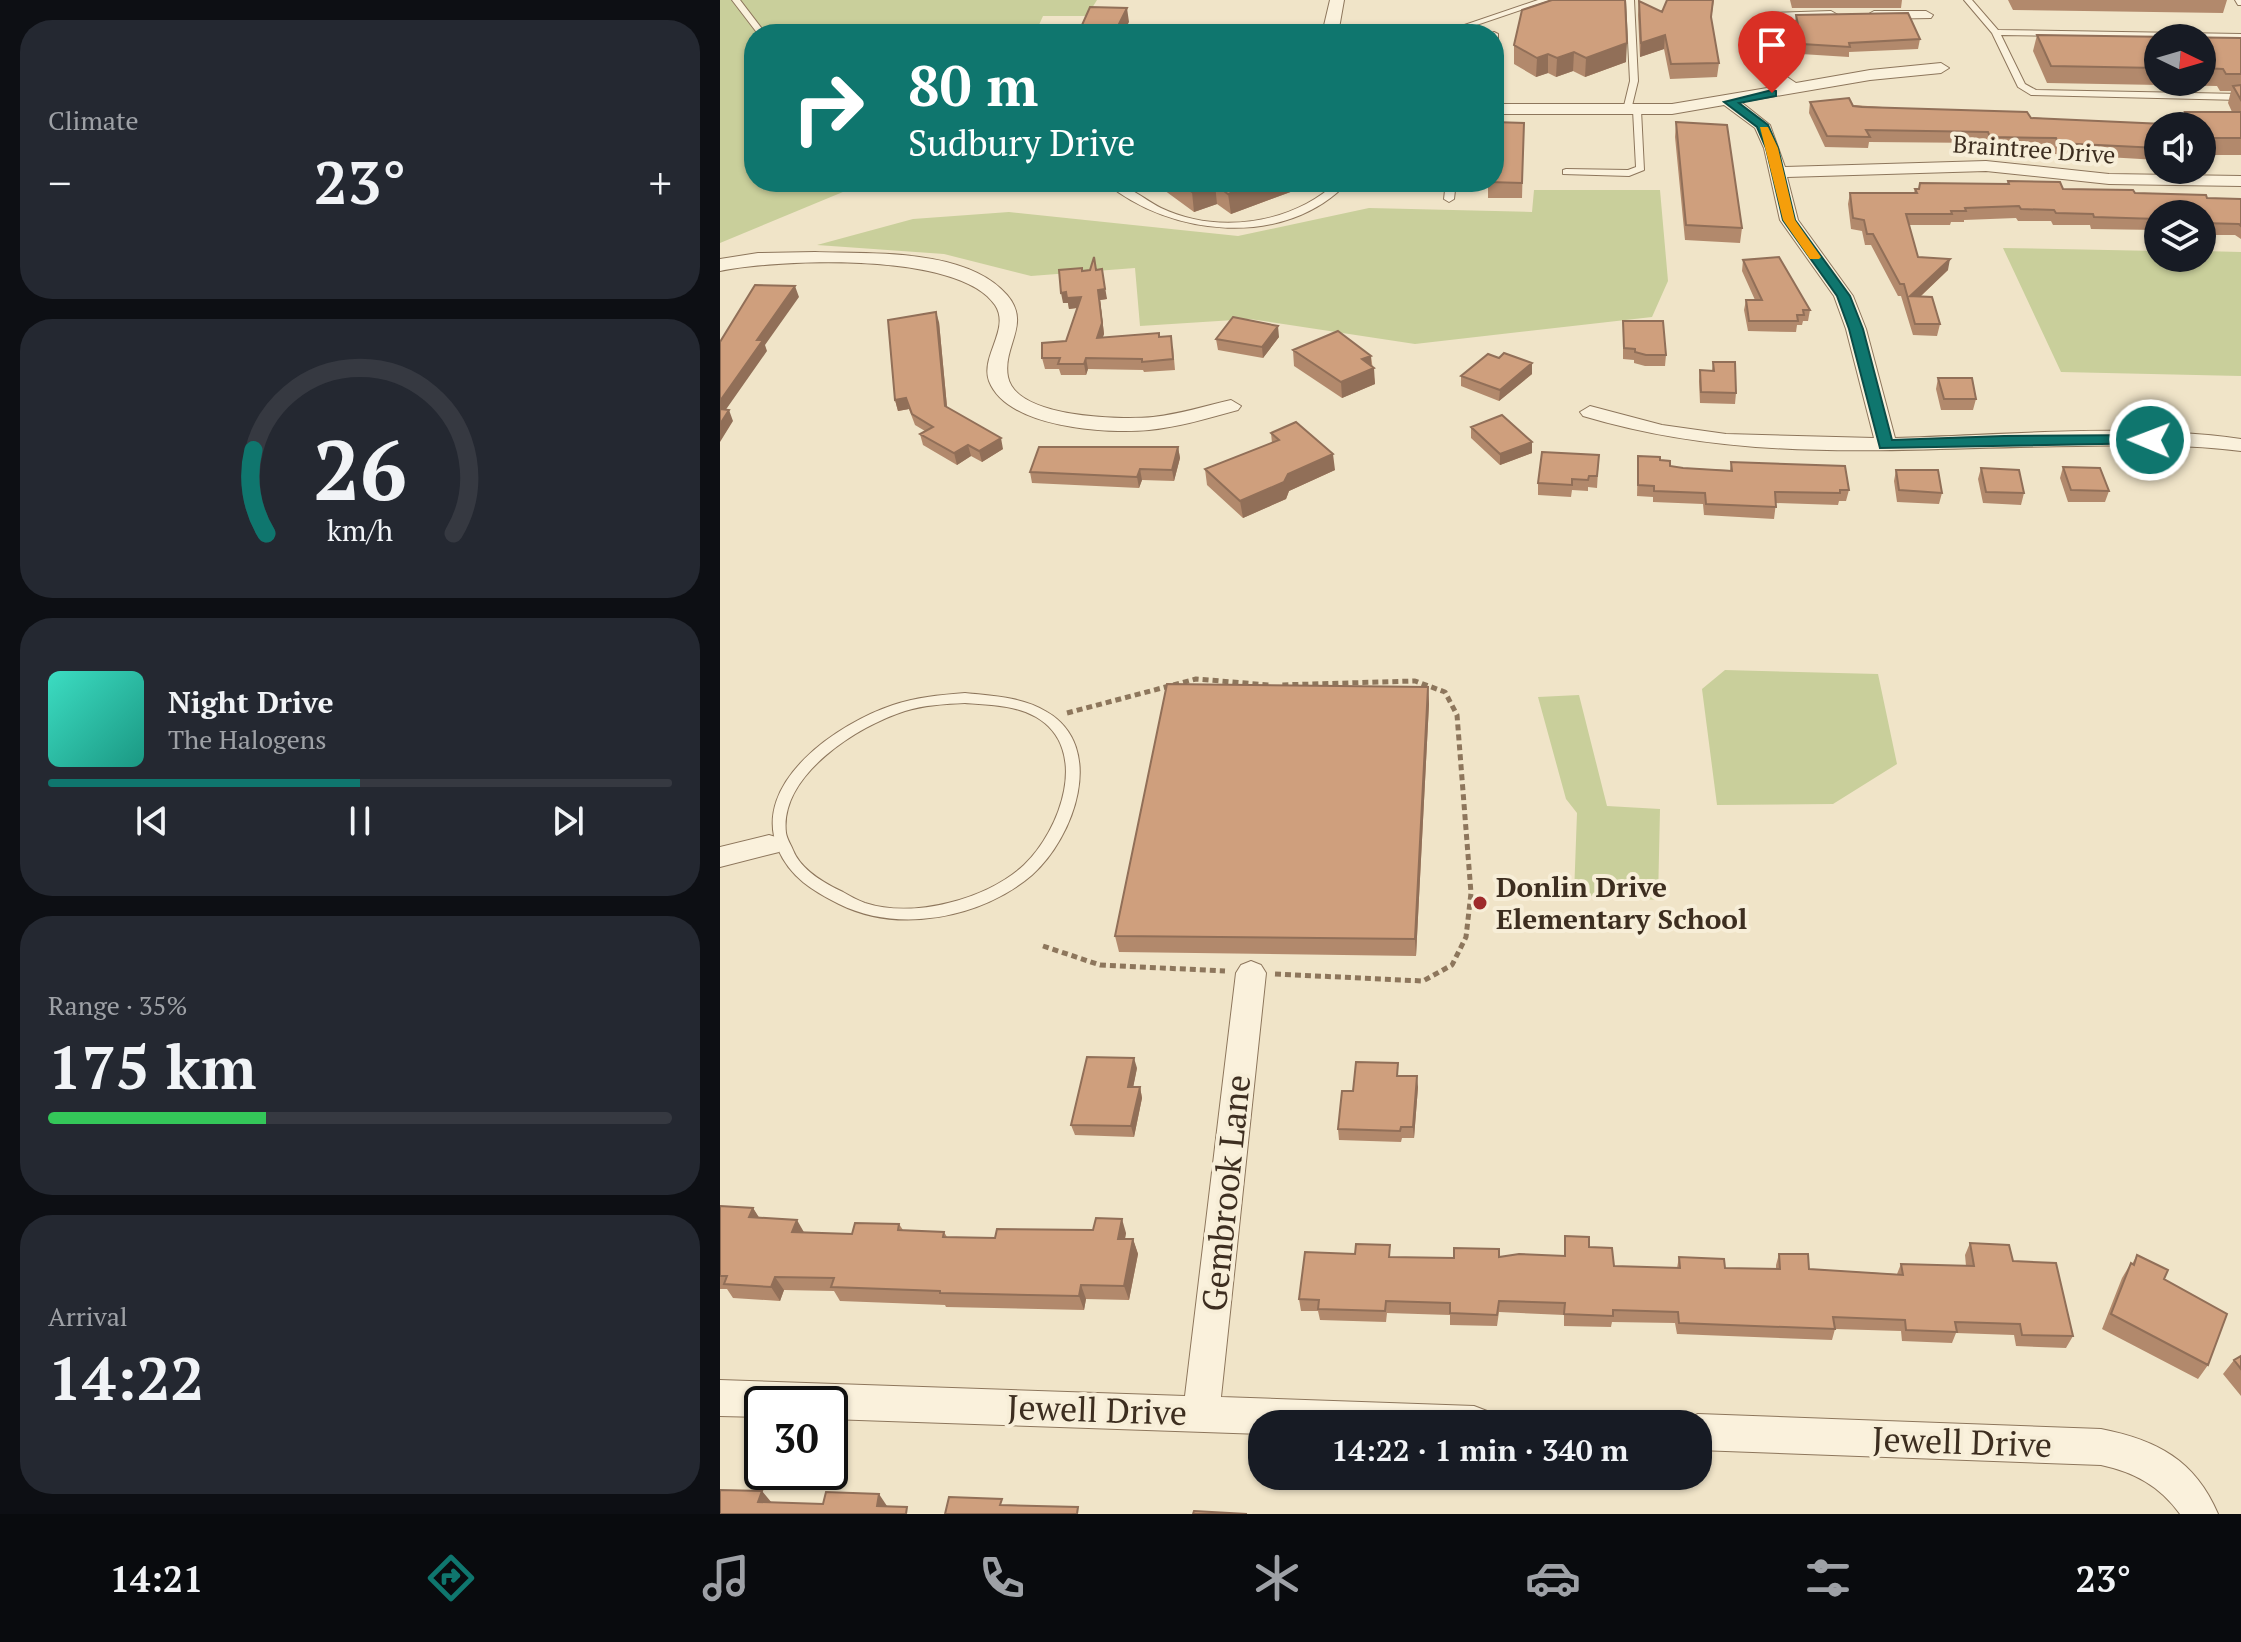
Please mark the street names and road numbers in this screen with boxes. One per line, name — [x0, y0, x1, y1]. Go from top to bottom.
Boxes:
street label: Braintree Drive — [1952, 127, 2116, 171]
street label: Gembrook Lane — [1191, 1072, 1260, 1314]
street label: Jewell Drive — [1006, 1384, 1188, 1435]
street label: Jewell Drive — [1871, 1416, 2053, 1467]

